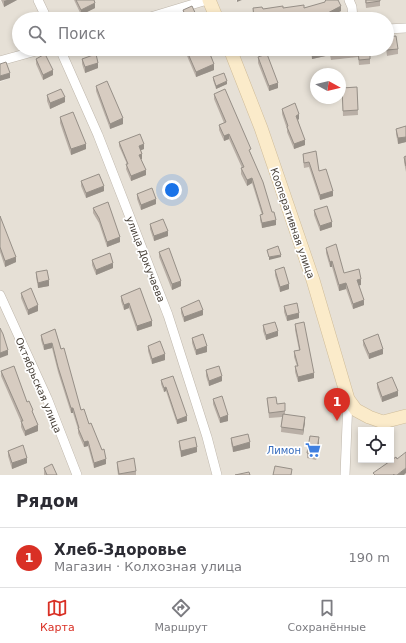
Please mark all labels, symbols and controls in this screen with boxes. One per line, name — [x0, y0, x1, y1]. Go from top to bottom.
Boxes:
search box — [12, 12, 394, 56]
icon: search — [26, 23, 48, 45]
text: Поиск — [58, 25, 106, 43]
north arrow — [310, 68, 346, 104]
street label: Кооперативная улица — [268, 166, 317, 280]
your location — [162, 180, 182, 200]
street label: улица Докучаева — [124, 215, 167, 304]
street label: Октябрьская улица — [13, 336, 64, 435]
pin: 1 — [324, 388, 350, 421]
map controls — [358, 427, 394, 463]
button: locate — [358, 427, 394, 463]
supermarket icon: Лимон — [304, 441, 322, 459]
place label: Лимон — [267, 445, 301, 456]
text: Рядом — [16, 491, 79, 511]
text: Хлеб-Здоровье — [54, 541, 187, 559]
text: 1 — [24, 550, 34, 565]
text: 190 m — [348, 550, 390, 565]
text: Магазин · Колхозная улица — [54, 559, 242, 574]
tab: Карта — [40, 597, 75, 634]
tab: Маршрут — [155, 597, 208, 634]
tab: Сохранённые — [288, 597, 366, 634]

